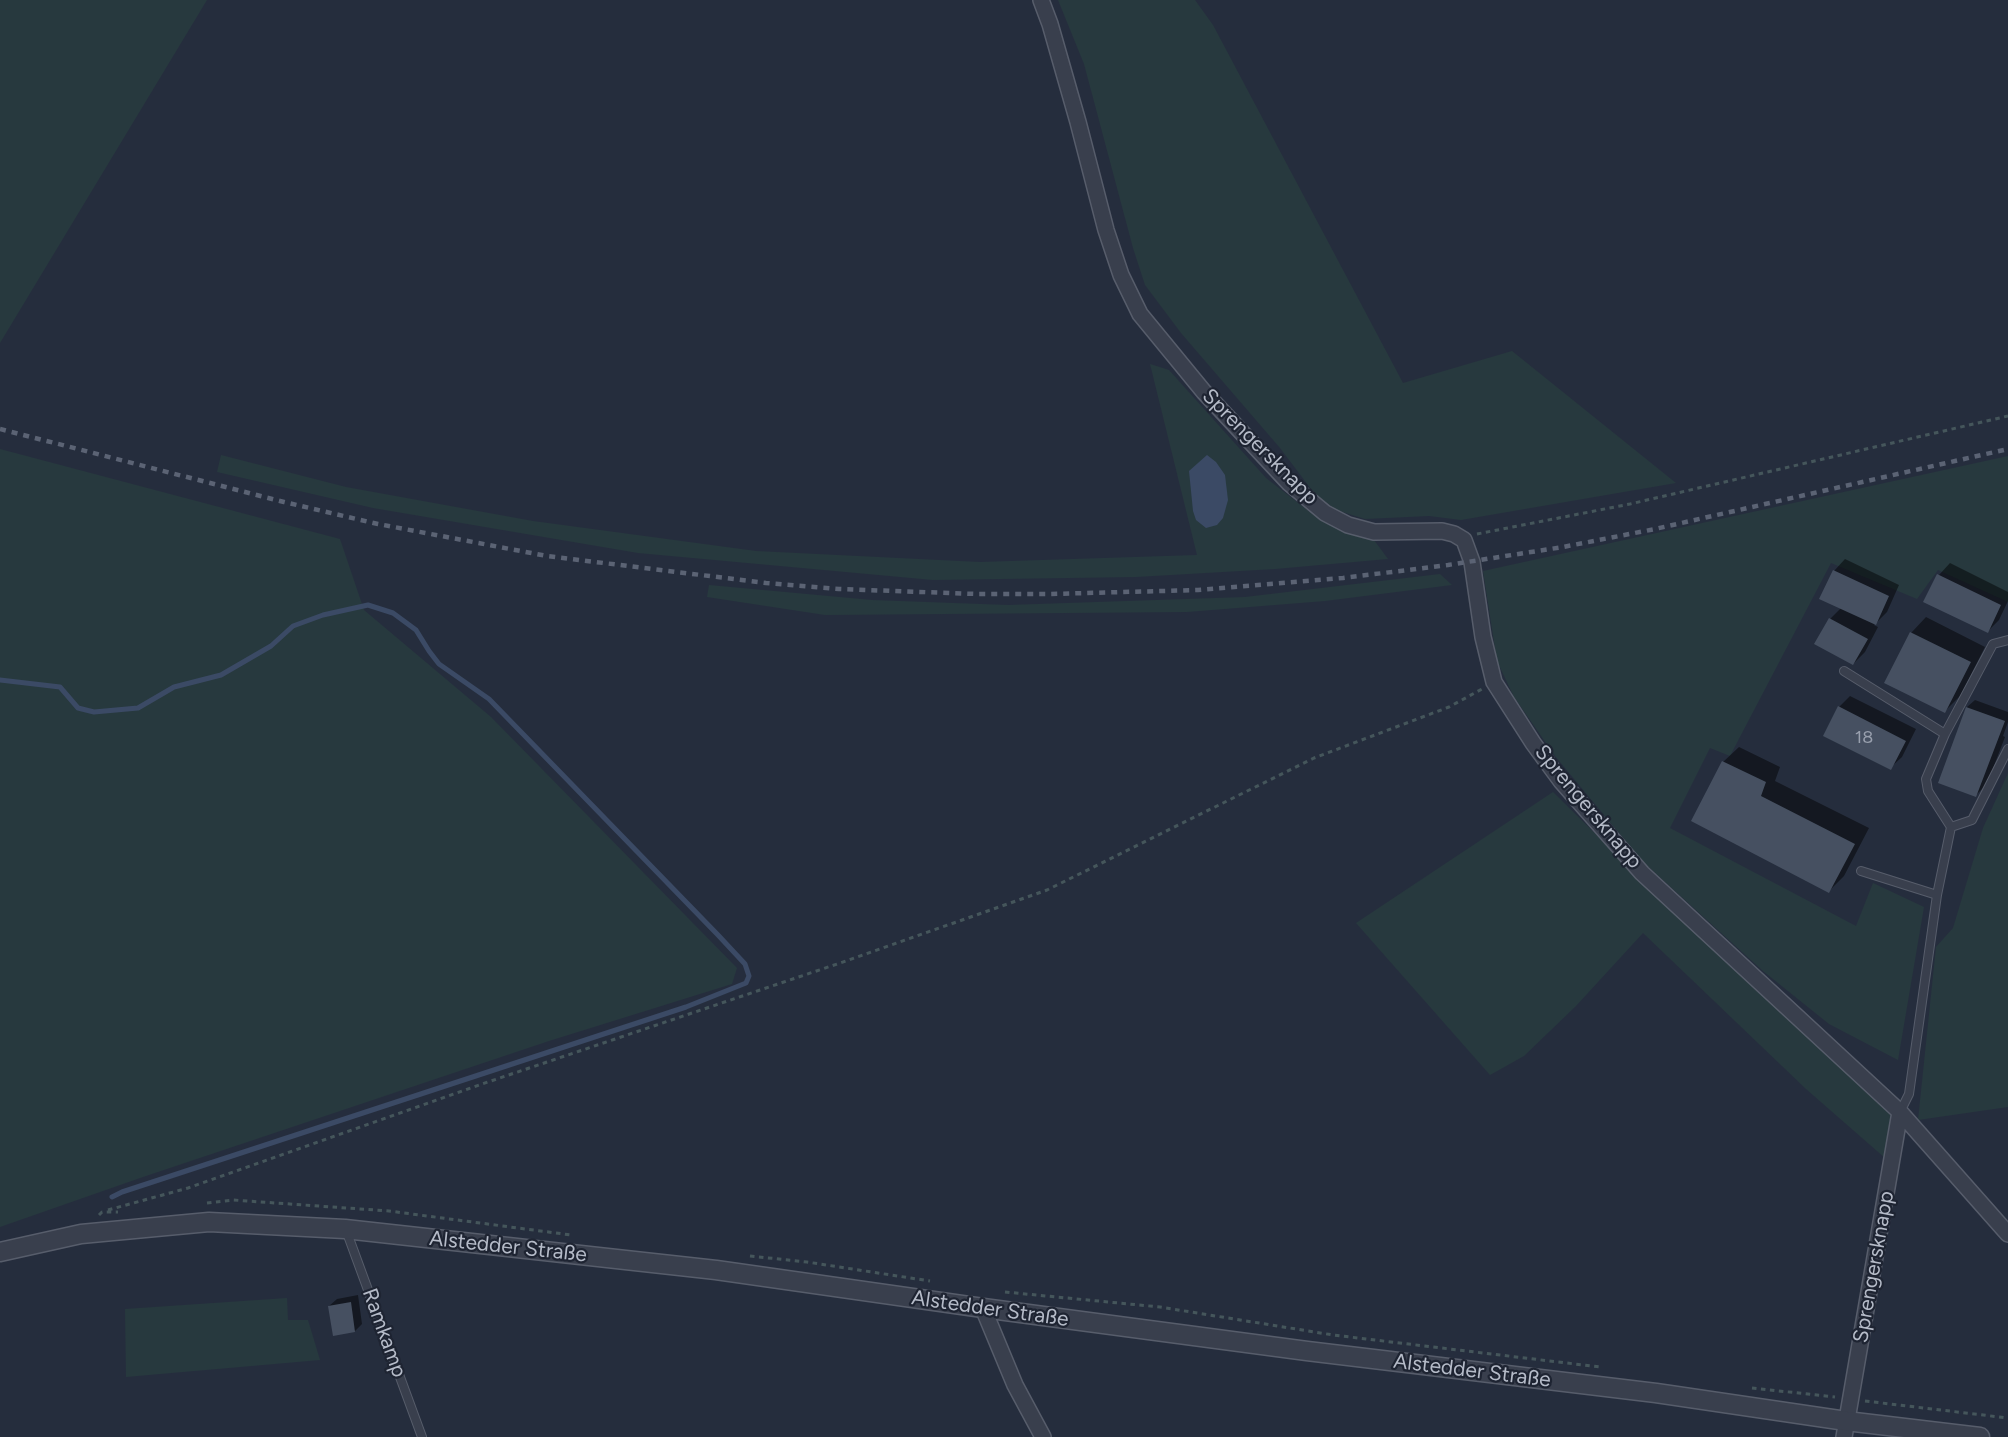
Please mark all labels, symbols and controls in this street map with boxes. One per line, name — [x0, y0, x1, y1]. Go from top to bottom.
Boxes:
street label: Sprengersknapp — [1197, 384, 1323, 510]
house number: 18 — [1855, 727, 1873, 749]
street label: Sprengersknapp — [1529, 740, 1647, 874]
street label: Sprengersknapp — [1848, 1189, 1900, 1345]
street label: Alstedder Straße — [428, 1226, 588, 1268]
street label: Ramkamp — [356, 1285, 412, 1381]
street label: Alstedder Straße — [910, 1286, 1070, 1332]
street label: Alstedder Straße — [1392, 1349, 1552, 1393]

